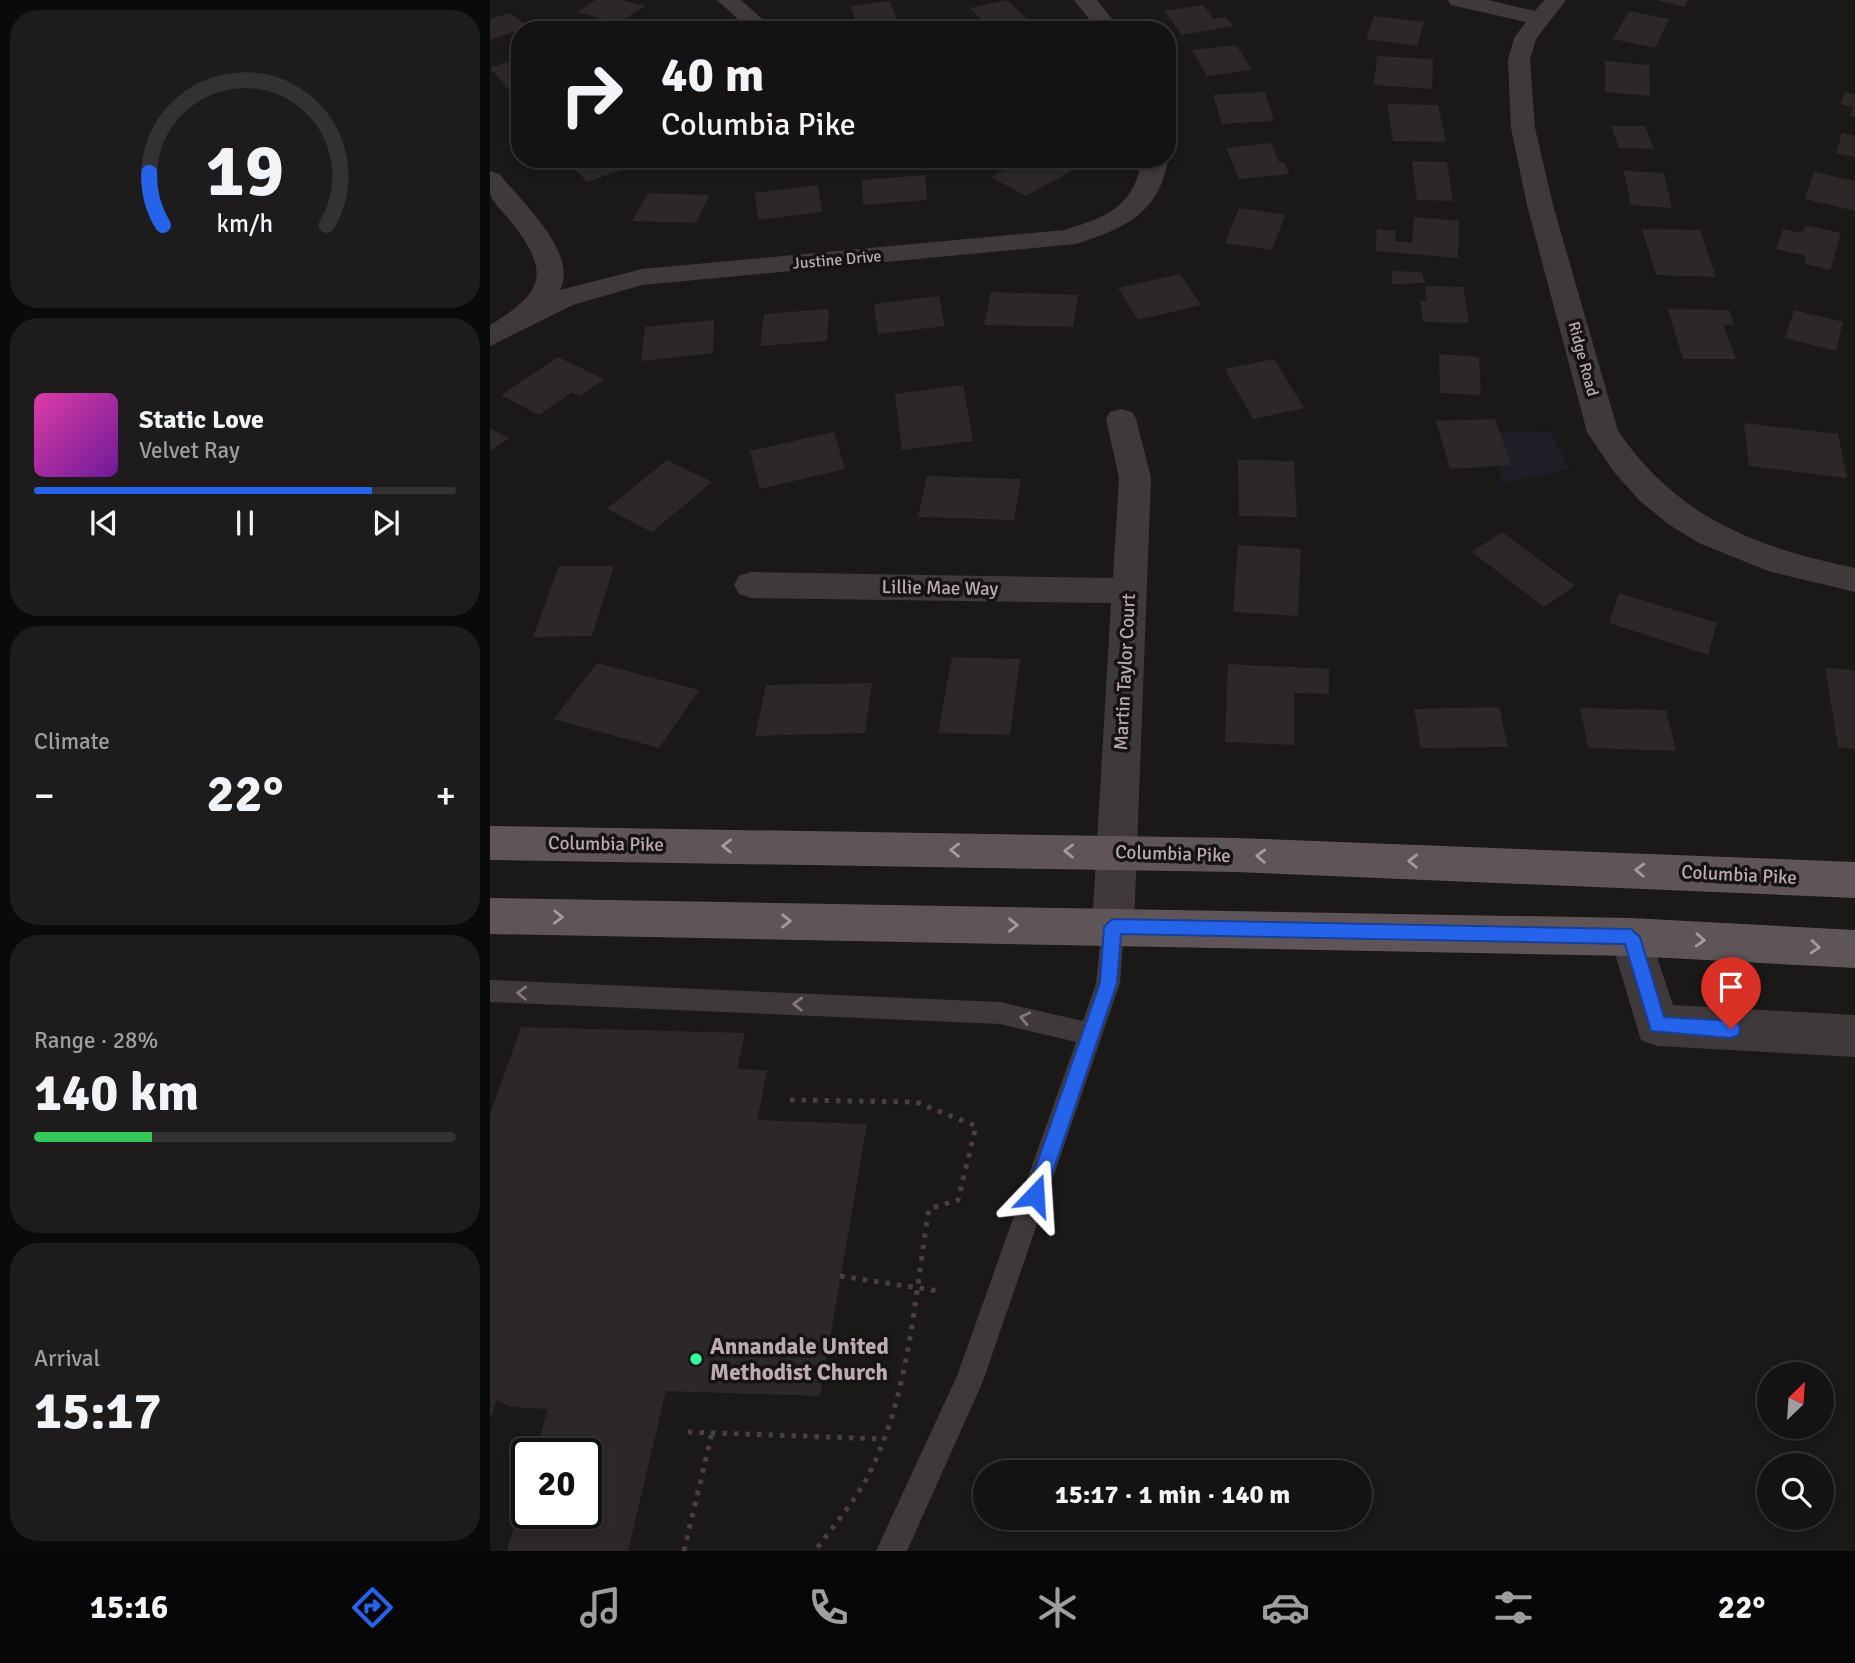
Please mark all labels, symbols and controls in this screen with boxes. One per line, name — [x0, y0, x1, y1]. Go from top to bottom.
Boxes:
text: 40 m — [661, 45, 764, 105]
icon: right — [546, 49, 637, 140]
text: Columbia Pike — [661, 105, 856, 144]
text: 19 — [206, 127, 284, 216]
text: km/h — [217, 208, 273, 239]
street label: Justine Drive — [792, 246, 882, 274]
street label: Ridge Road — [1563, 319, 1603, 399]
text: Static Love — [139, 404, 264, 436]
text: Velvet Ray — [139, 436, 240, 465]
icon: previous — [85, 504, 123, 542]
icon: pause — [226, 504, 264, 542]
icon: next — [367, 504, 405, 542]
street label: Lillie Mae Way — [881, 575, 999, 601]
street label: Martin Taylor Court — [1109, 593, 1141, 751]
text: Climate — [34, 727, 110, 756]
text: 22° — [207, 762, 283, 826]
text: − — [34, 772, 55, 819]
text: + — [435, 772, 456, 819]
street label: Columbia Pike — [548, 831, 664, 857]
one-way arrow — [722, 838, 732, 854]
street label: Columbia Pike — [1115, 840, 1231, 868]
one-way arrow — [949, 842, 960, 857]
one-way arrow — [1063, 843, 1074, 859]
one-way arrow — [1255, 848, 1265, 864]
one-way arrow — [1407, 854, 1418, 869]
street label: Columbia Pike — [1681, 860, 1797, 890]
one-way arrow — [1634, 863, 1645, 878]
one-way arrow — [553, 909, 564, 925]
one-way arrow — [781, 913, 791, 929]
one-way arrow — [1008, 917, 1019, 933]
one-way arrow — [1694, 933, 1705, 948]
one-way arrow — [1810, 939, 1821, 954]
pin — [1701, 957, 1761, 1029]
icon: arrive — [1712, 968, 1750, 1006]
one-way arrow — [516, 985, 527, 1000]
one-way arrow — [792, 997, 803, 1012]
one-way arrow — [1019, 1012, 1031, 1027]
text: Range · 28% — [34, 1026, 158, 1055]
text: 140 km — [34, 1061, 199, 1125]
position arrow — [998, 1158, 1072, 1232]
place label: Annandale United Methodist Church — [710, 1332, 889, 1387]
text: Arrival — [34, 1344, 100, 1373]
marker: Annandale United Methodist Church — [688, 1351, 704, 1367]
north arrow — [1757, 1362, 1834, 1438]
map controls — [1757, 1362, 1834, 1530]
text: 15:17 — [34, 1379, 162, 1443]
speed limit sign: 20 — [511, 1438, 602, 1529]
button: search — [1757, 1453, 1834, 1530]
text: 15:17 · 1 min · 140 m — [1055, 1479, 1290, 1511]
icon: directions — [348, 1583, 397, 1632]
icon: music — [576, 1583, 625, 1632]
icon: phone — [804, 1583, 853, 1632]
icon: climate — [1033, 1583, 1082, 1632]
icon: car — [1261, 1583, 1310, 1632]
icon: filters — [1489, 1583, 1538, 1632]
text: 15:16 — [90, 1588, 168, 1627]
text: 22° — [1718, 1588, 1765, 1627]

